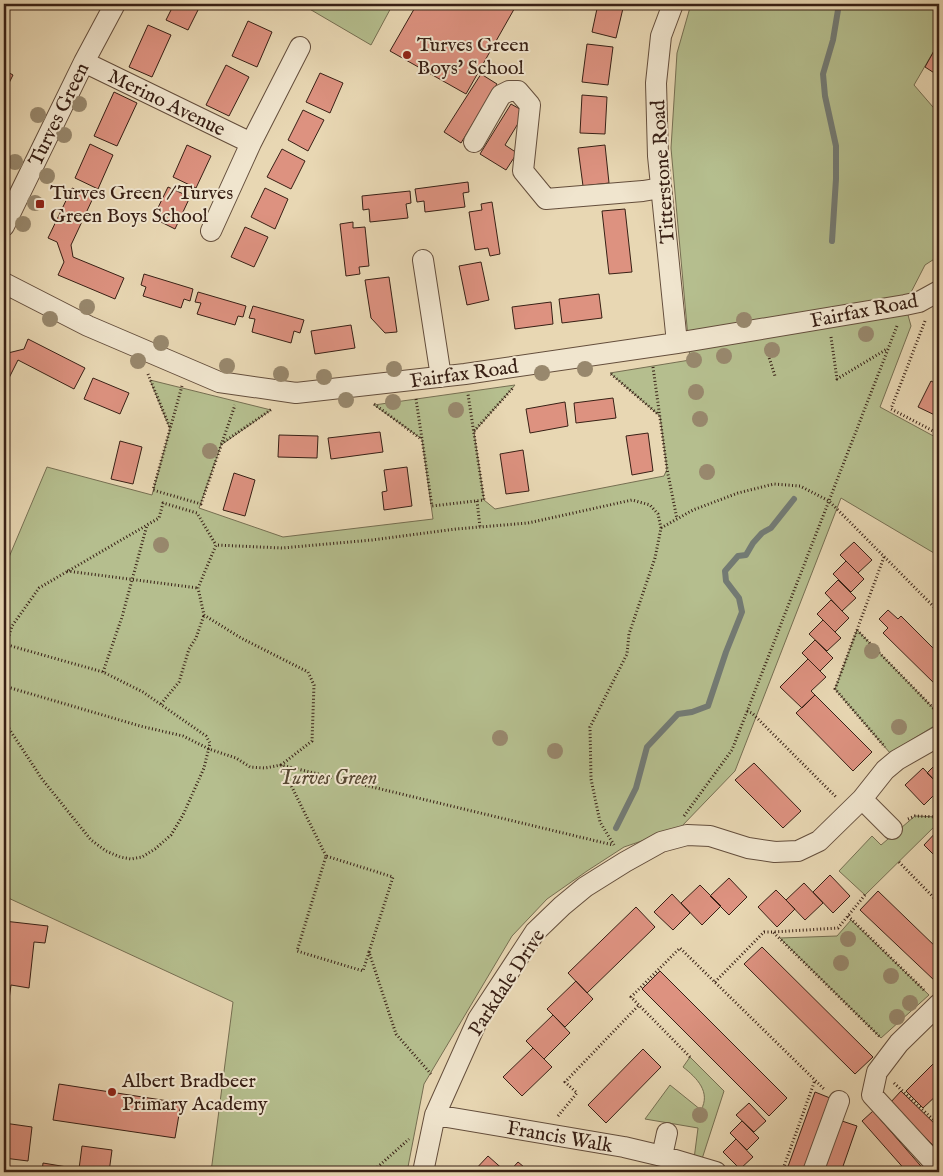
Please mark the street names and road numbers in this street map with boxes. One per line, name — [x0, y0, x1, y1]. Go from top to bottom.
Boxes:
street label: Turves Green — [24, 58, 95, 171]
street label: Merino Avenue — [104, 64, 229, 143]
street label: Titterstone Road — [646, 99, 681, 245]
street label: Fairfax Road — [808, 289, 920, 334]
street label: Fairfax Road — [409, 354, 520, 394]
street label: Parkdale Drive — [463, 925, 551, 1041]
street label: Francis Walk — [505, 1116, 615, 1159]

